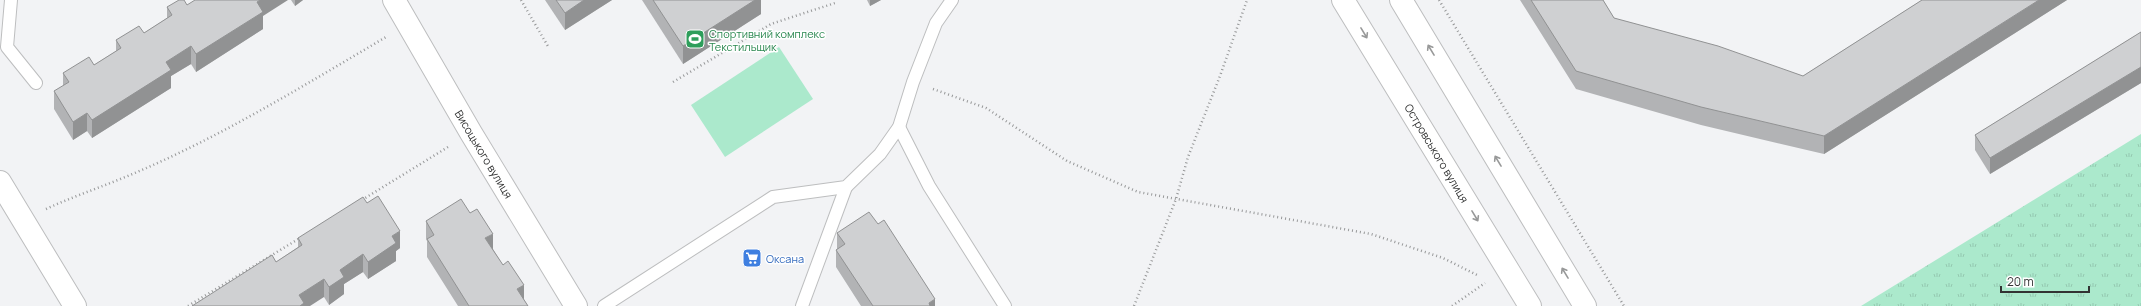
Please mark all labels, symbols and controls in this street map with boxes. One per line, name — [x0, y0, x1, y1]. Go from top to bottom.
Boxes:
place label: Спортивний комплекс Текстильщик — [709, 26, 825, 54]
one-way arrow — [1360, 27, 1368, 39]
sports icon: Спортивний комплекс Текстильщик — [684, 28, 706, 50]
one-way arrow — [1427, 45, 1435, 56]
street label: Островського вулиця — [1402, 101, 1472, 205]
street label: Висоцького вулиця — [452, 107, 516, 201]
one-way arrow — [1494, 156, 1502, 167]
one-way arrow — [1471, 210, 1479, 221]
supermarket icon: Оксана — [741, 247, 763, 269]
place label: Оксана — [766, 251, 804, 266]
one-way arrow — [1561, 267, 1569, 279]
scale bar — [2001, 268, 2089, 294]
text: 20 m — [2007, 273, 2034, 290]

